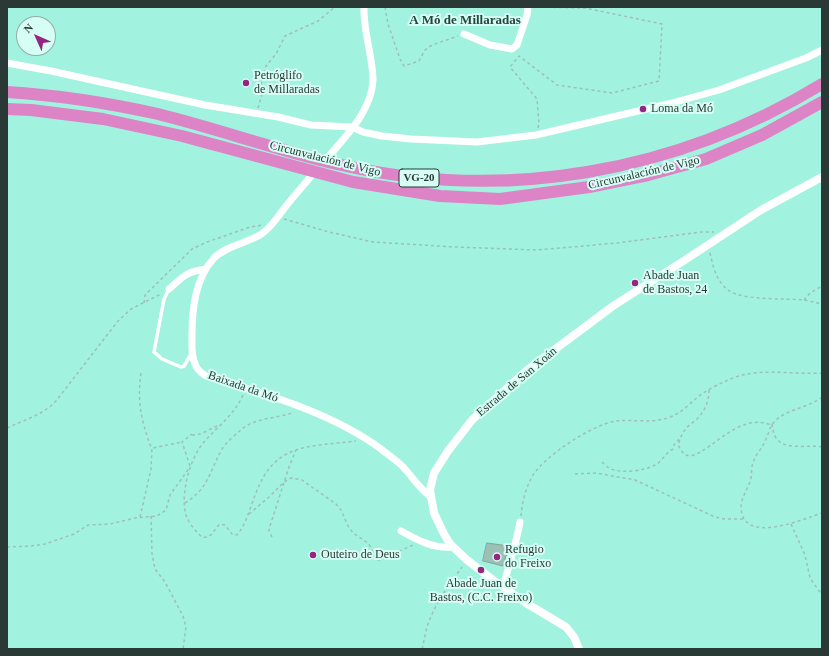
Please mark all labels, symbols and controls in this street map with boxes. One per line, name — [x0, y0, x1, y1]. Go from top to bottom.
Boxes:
district label: A Mó de Millaradas — [409, 13, 521, 29]
north arrow — [16, 16, 56, 56]
text: N — [21, 21, 35, 35]
place label: Petróglifo de Millaradas — [254, 69, 320, 97]
marker: Petróglifo de Millaradas — [241, 78, 251, 88]
place label: Loma da Mó — [651, 102, 713, 116]
marker: Loma da Mó — [638, 104, 648, 114]
street label: Circunvalación de Vigo — [268, 138, 382, 180]
street label: Circunvalación de Vigo — [587, 153, 701, 193]
road number: VG-20 — [399, 169, 439, 187]
place label: Abade Juan de Bastos, 24 — [643, 269, 707, 297]
marker: Abade Juan de Bastos, 24 — [630, 278, 640, 288]
street label: Estrada de San Xoán — [474, 344, 560, 420]
street label: Baixada da Mó — [206, 368, 280, 406]
place label: Refugio do Freixo — [505, 543, 551, 571]
place label: Outeiro de Deus — [321, 548, 400, 562]
marker: Outeiro de Deus — [308, 550, 318, 560]
marker: Refugio do Freixo — [492, 552, 502, 562]
marker: Abade Juan de Bastos, (C.C. Freixo) — [476, 565, 486, 575]
place label: Abade Juan de Bastos, (C.C. Freixo) — [430, 577, 532, 605]

